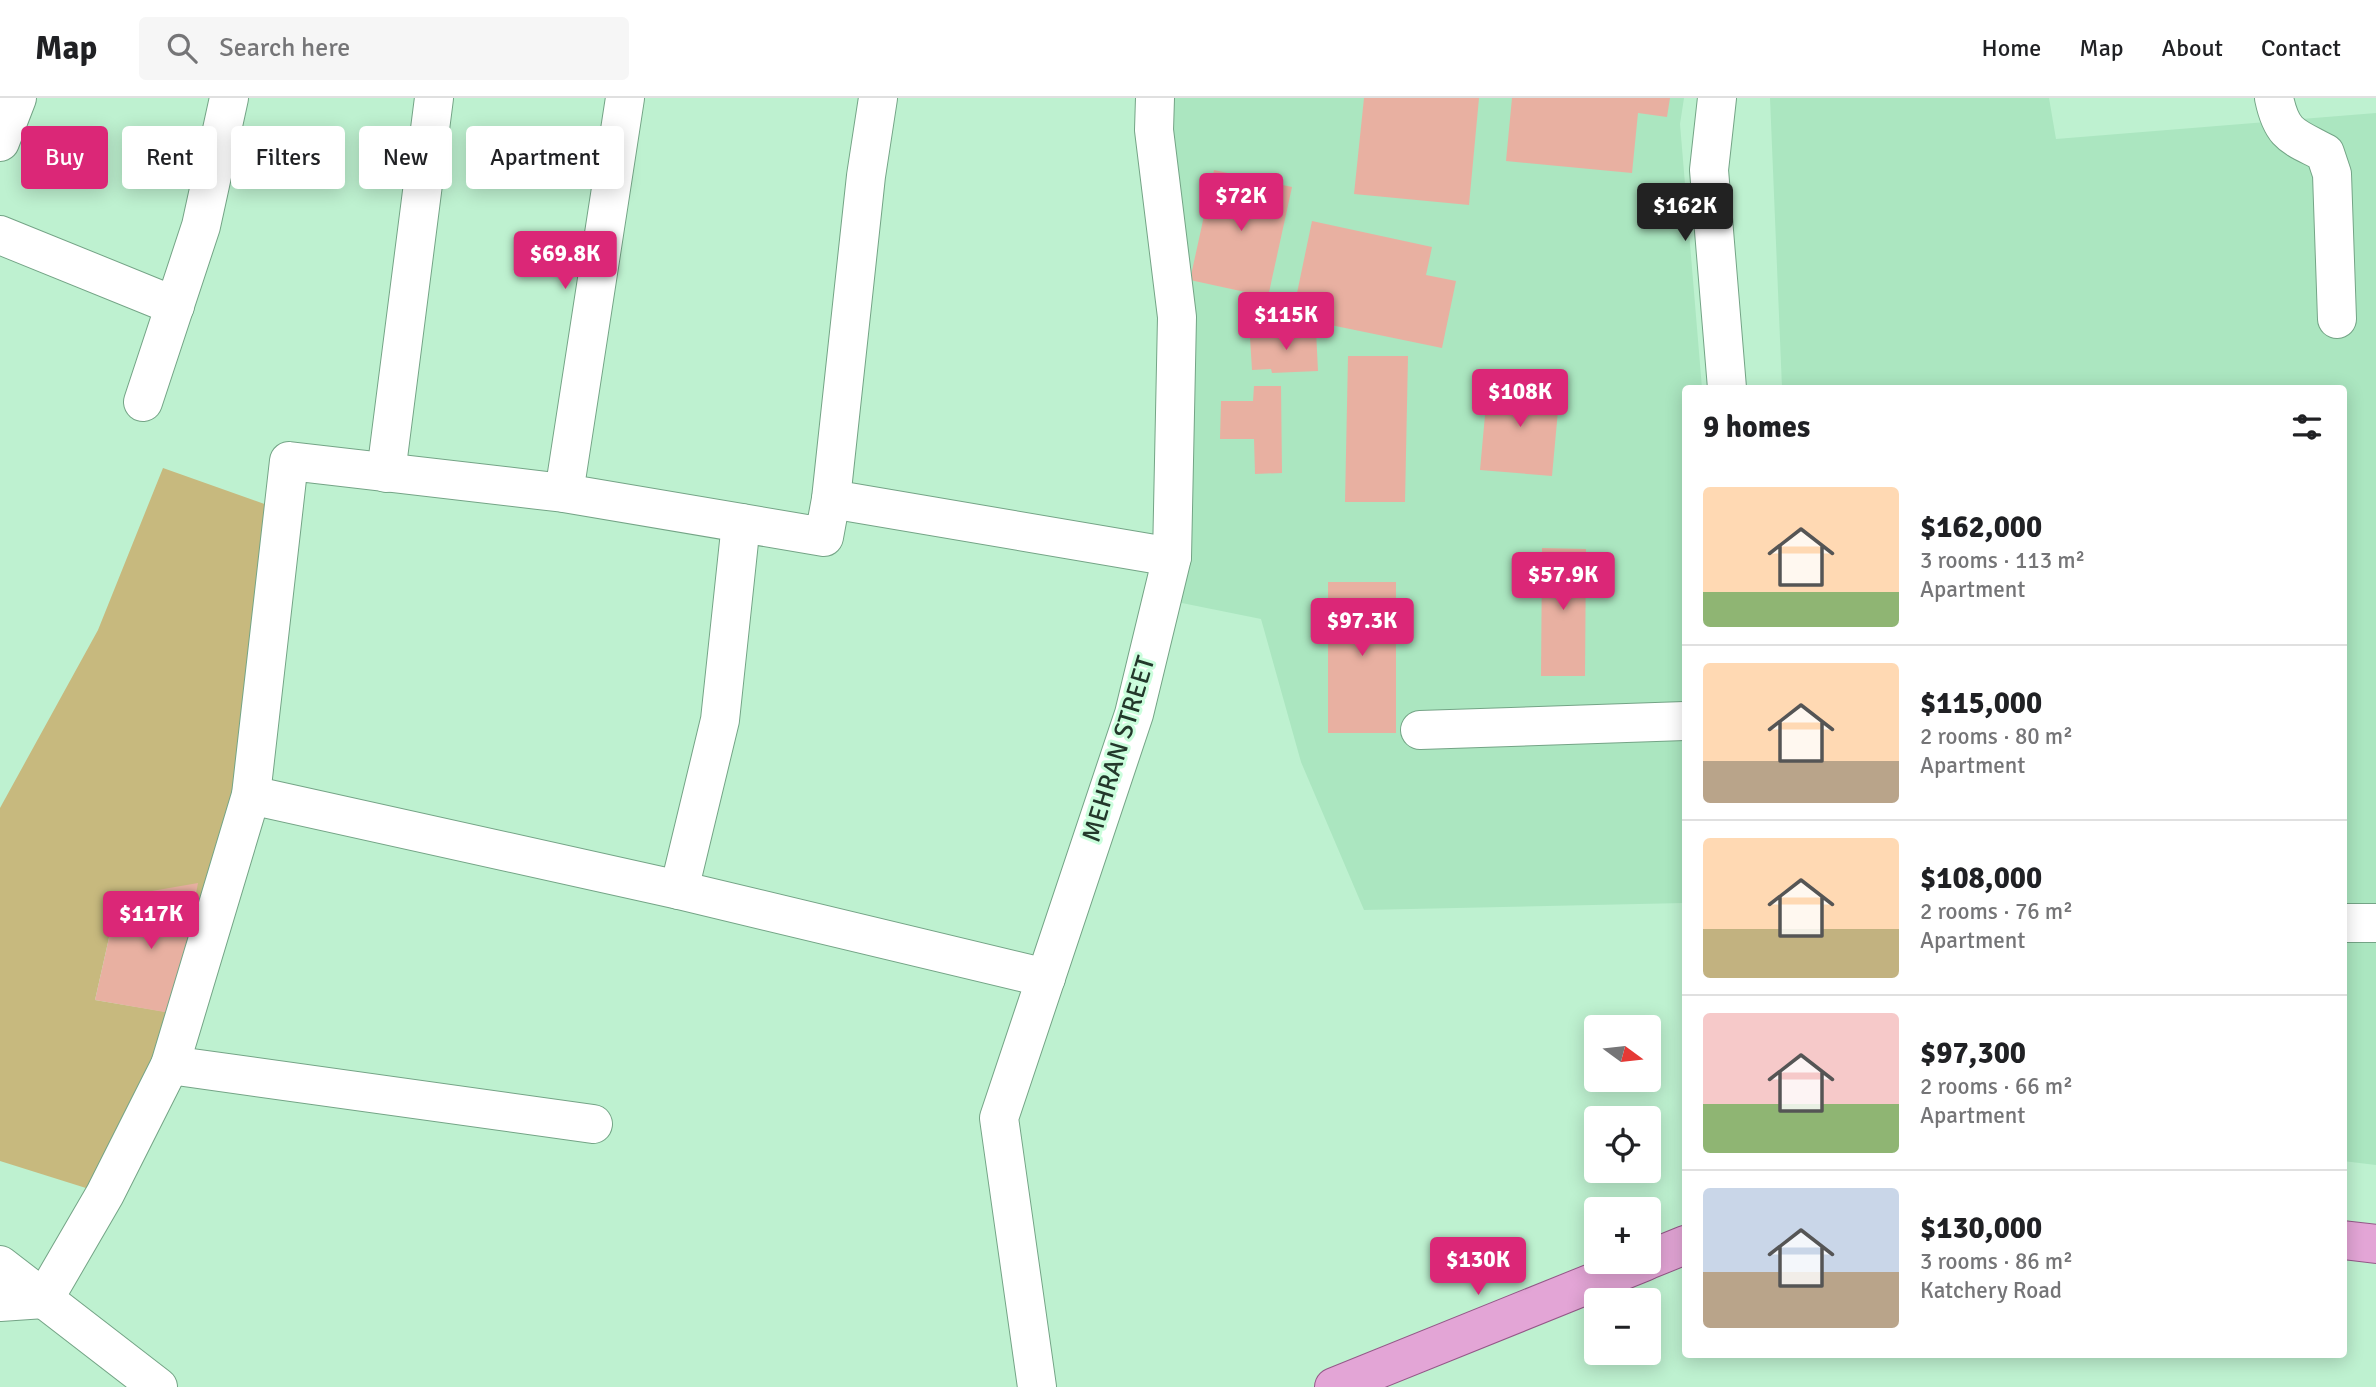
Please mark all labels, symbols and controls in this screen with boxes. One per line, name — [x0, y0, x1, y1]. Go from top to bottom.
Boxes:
search box — [139, 17, 629, 80]
text: Map — [35, 28, 97, 69]
icon: search — [163, 29, 201, 67]
text: Search here — [219, 32, 350, 64]
text: Home — [1981, 33, 2041, 63]
text: Map — [2079, 33, 2124, 63]
text: About — [2162, 33, 2223, 63]
text: Contact — [2261, 33, 2341, 63]
chip: Buy — [21, 126, 108, 189]
chip: Rent — [122, 126, 217, 189]
chip: Filters — [231, 126, 345, 189]
chip: New — [359, 126, 452, 189]
chip: Apartment — [466, 126, 624, 189]
pin: $72K — [1200, 174, 1282, 233]
text: $72K — [1215, 181, 1267, 210]
pin: $162K — [1636, 184, 1734, 243]
text: $162K — [1653, 191, 1717, 220]
pin: $69.8K — [508, 232, 622, 291]
text: $69.8K — [530, 239, 600, 268]
pin: $115K — [1237, 292, 1335, 352]
text: $115K — [1254, 300, 1318, 329]
pin: $108K — [1471, 370, 1569, 429]
text: $108K — [1488, 377, 1552, 406]
icon: filters — [2288, 408, 2326, 446]
text: 9 homes — [1703, 409, 1810, 446]
text: $162,000 — [1920, 509, 2042, 546]
icon: home — [1759, 515, 1843, 599]
text: 3 rooms · 113 m² — [1920, 546, 2085, 575]
pin: $57.9K — [1506, 552, 1620, 612]
text: $57.9K — [1528, 560, 1598, 589]
text: Apartment — [1920, 575, 2025, 604]
pin: $97.3K — [1305, 598, 1419, 658]
text: $97.3K — [1327, 606, 1397, 635]
street label: MEHRAN STREET — [1076, 652, 1163, 846]
text: $115,000 — [1920, 685, 2042, 722]
icon: home — [1759, 691, 1843, 775]
text: 2 rooms · 80 m² — [1920, 722, 2073, 751]
text: Apartment — [1920, 751, 2025, 780]
text: $108,000 — [1920, 860, 2042, 897]
icon: home — [1759, 866, 1843, 950]
pin: $117K — [102, 892, 200, 951]
text: 2 rooms · 76 m² — [1920, 897, 2073, 926]
text: $117K — [119, 899, 183, 928]
text: Apartment — [1920, 926, 2025, 955]
north arrow — [1584, 1015, 1661, 1092]
map controls — [1584, 1015, 1661, 1365]
text: $97,300 — [1920, 1035, 2026, 1072]
icon: home — [1759, 1041, 1843, 1125]
text: 2 rooms · 66 m² — [1920, 1072, 2073, 1101]
text: Apartment — [1920, 1101, 2025, 1130]
button: locate — [1584, 1106, 1661, 1183]
button: + — [1584, 1197, 1661, 1274]
text: $130,000 — [1920, 1210, 2042, 1247]
icon: home — [1759, 1216, 1843, 1300]
pin: $130K — [1429, 1238, 1527, 1297]
text: $130K — [1446, 1245, 1510, 1274]
text: 3 rooms · 86 m² — [1920, 1247, 2073, 1276]
text: Katchery Road — [1920, 1276, 2062, 1305]
button: − — [1584, 1288, 1661, 1365]

